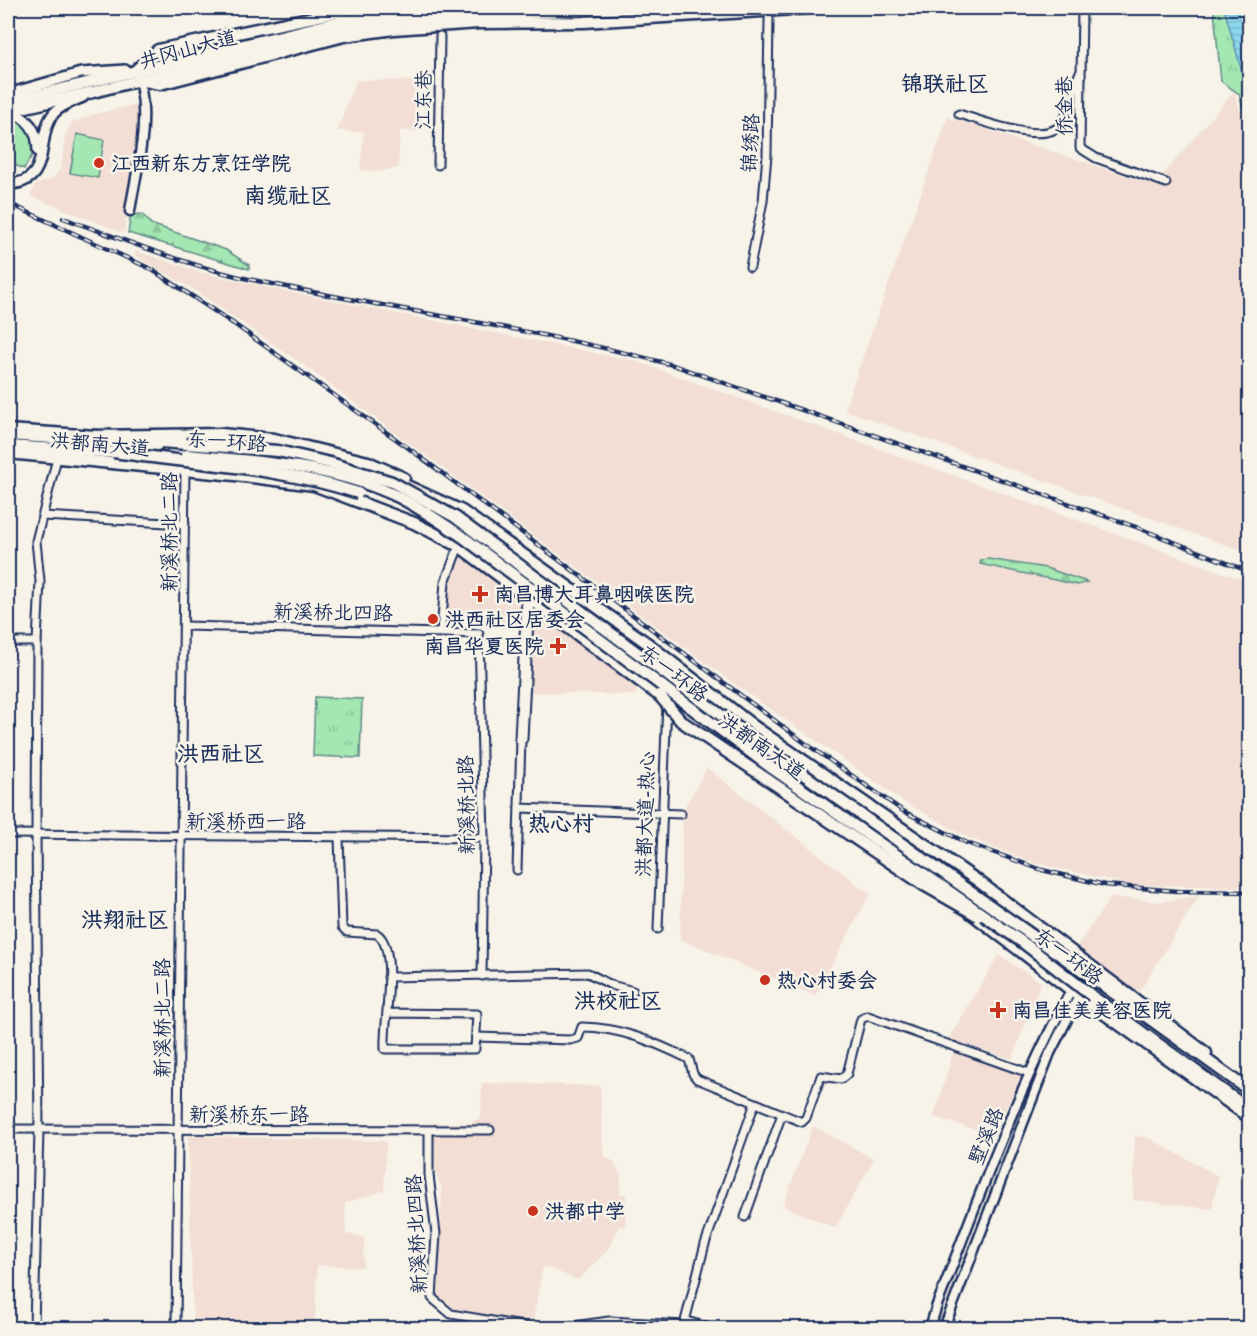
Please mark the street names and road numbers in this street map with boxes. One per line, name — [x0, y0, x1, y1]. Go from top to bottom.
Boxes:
street label: 井冈山大道 — [137, 26, 240, 76]
street label: 江东巷 — [412, 69, 439, 130]
street label: 侨金巷 — [1054, 75, 1079, 136]
street label: 锦绣路 — [738, 112, 767, 174]
street label: 东一环路 — [186, 428, 269, 459]
street label: 洪都南大道 — [49, 430, 151, 463]
street label: 新溪桥北二路 — [159, 471, 184, 592]
street label: 新溪桥北四路 — [273, 601, 394, 628]
street label: 东一环路 — [633, 641, 713, 710]
street label: 洪都南大道 — [712, 709, 809, 787]
street label: 洪都大道-热心 — [633, 751, 662, 878]
street label: 新溪桥北路 — [455, 754, 482, 855]
street label: 新溪桥西一路 — [186, 811, 307, 836]
street label: 东一环路 — [1028, 924, 1108, 993]
street label: 新溪桥北二路 — [152, 957, 177, 1078]
street label: 新溪桥东一路 — [189, 1104, 310, 1129]
street label: 墅溪路 — [965, 1104, 1012, 1169]
street label: 新溪桥北四路 — [403, 1172, 434, 1294]

